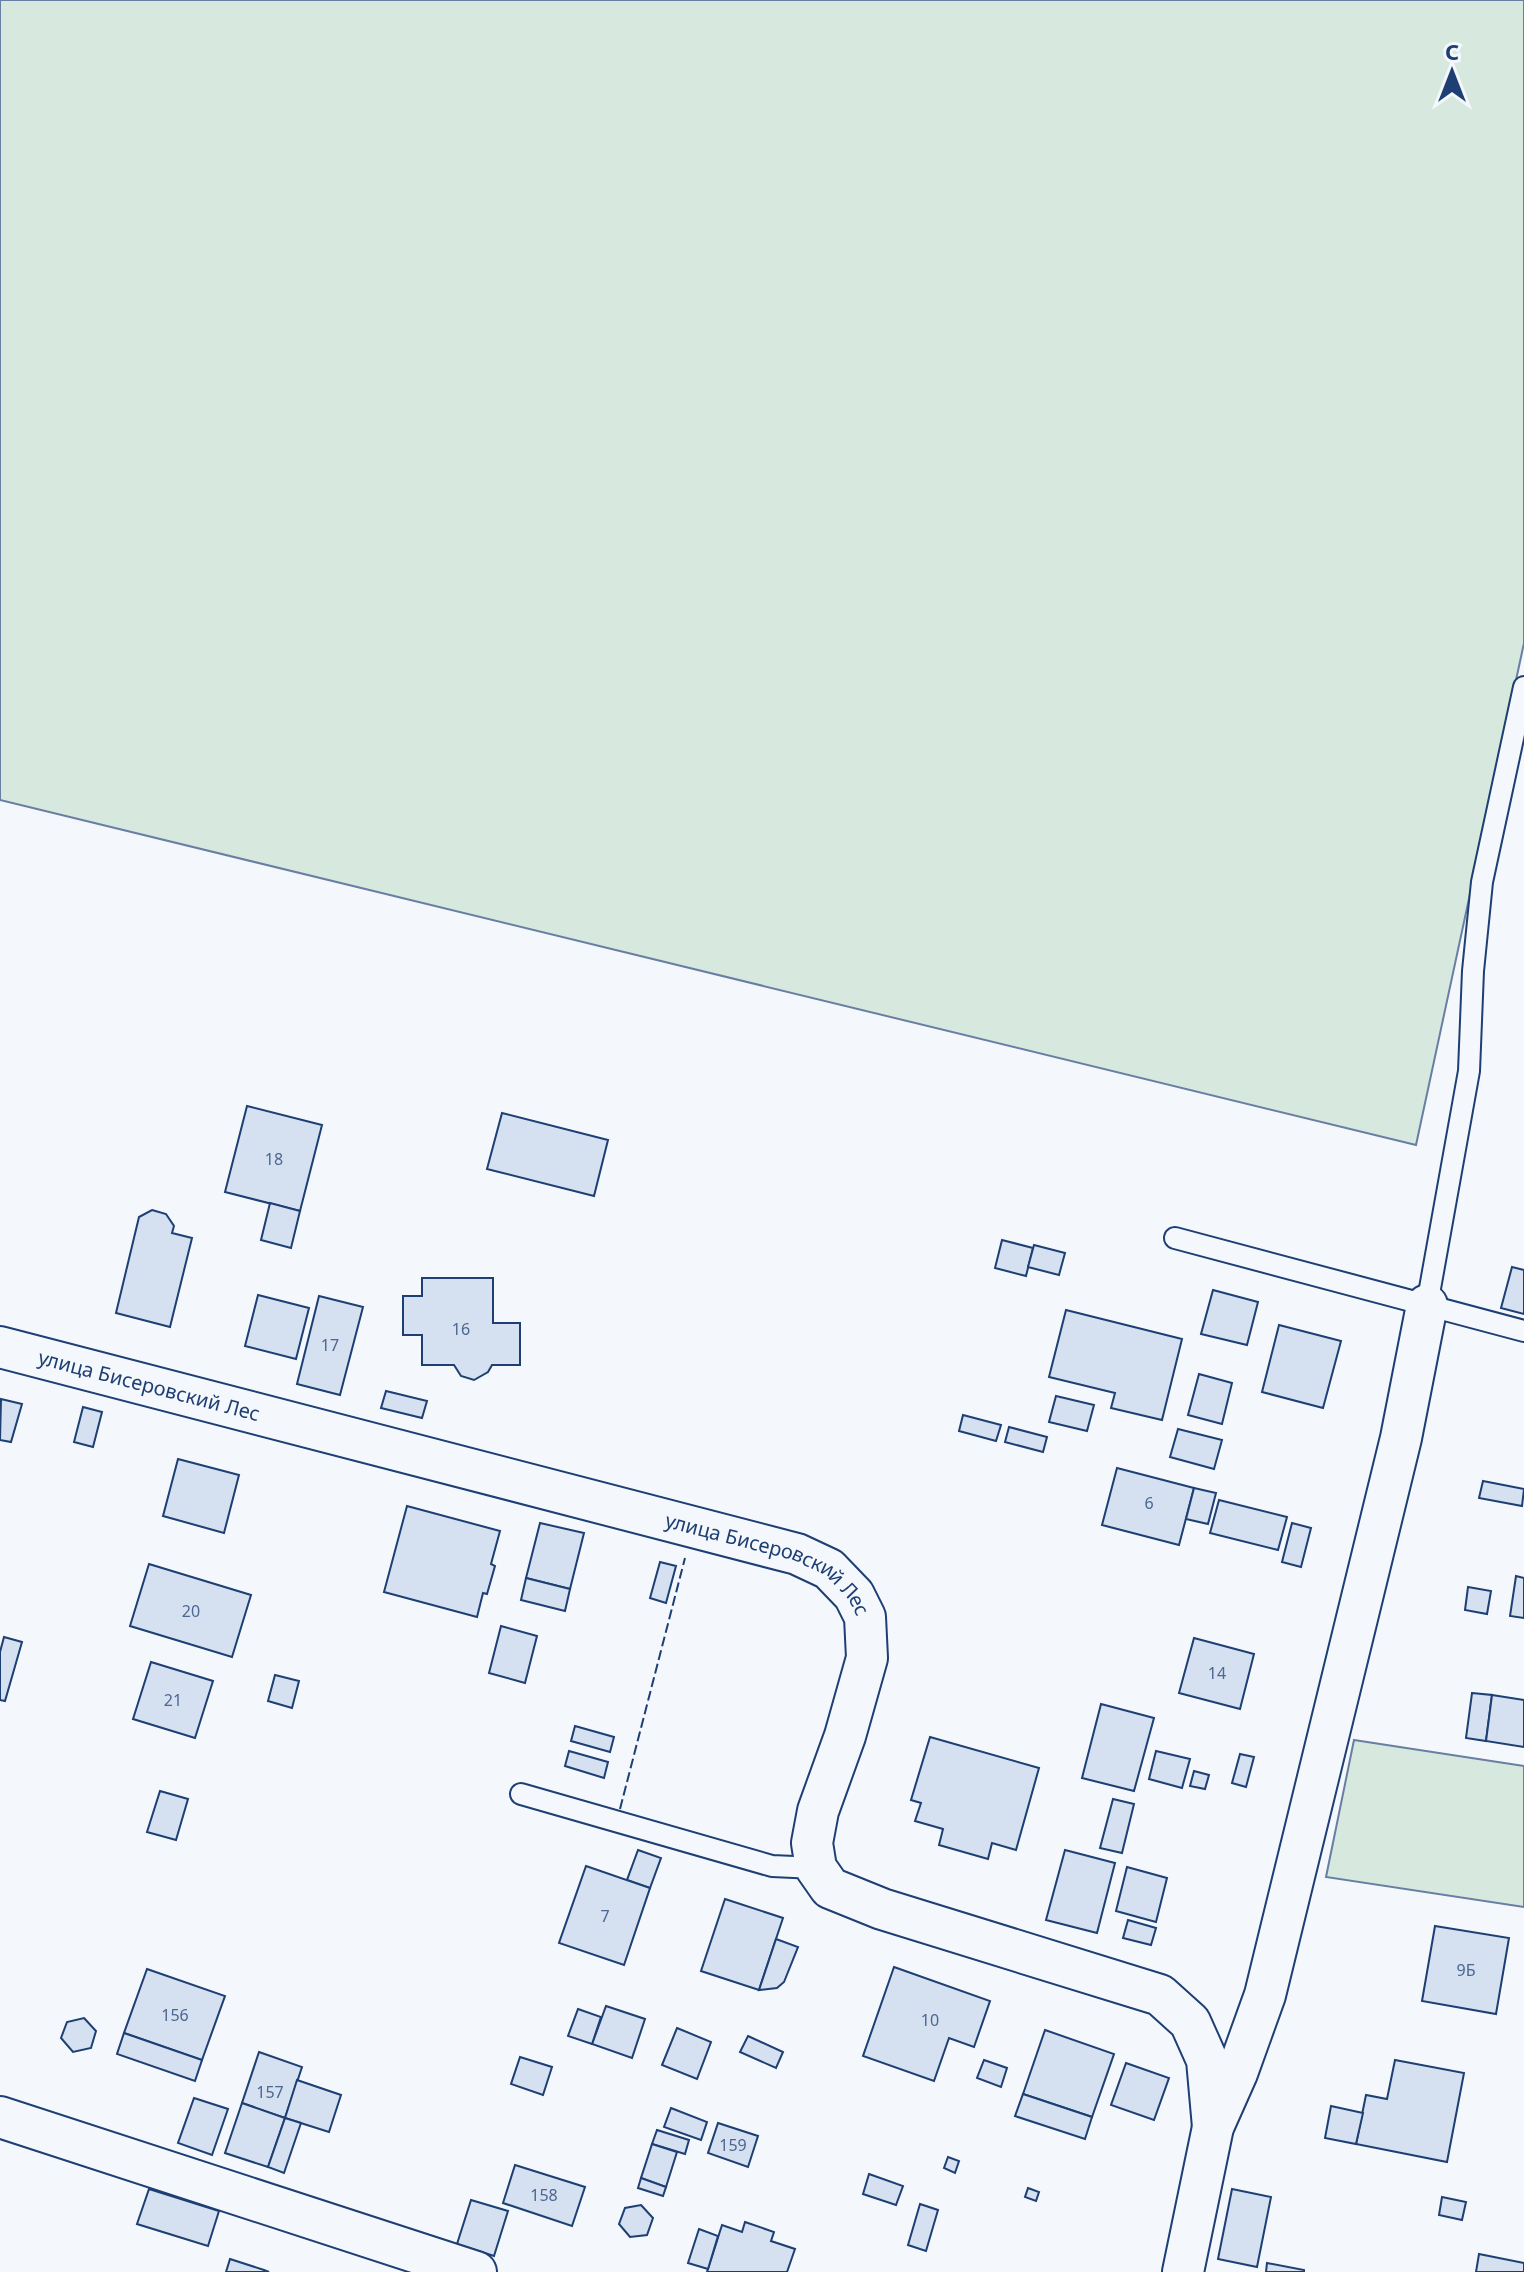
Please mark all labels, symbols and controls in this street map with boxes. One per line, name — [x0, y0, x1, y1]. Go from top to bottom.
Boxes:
north arrow — [1412, 32, 1492, 112]
text: С — [1445, 36, 1459, 66]
house number: 18 — [265, 1148, 283, 1170]
house number: 16 — [452, 1318, 470, 1340]
house number: 17 — [321, 1334, 339, 1356]
street label: улица Бисеровский Лес — [35, 1343, 263, 1427]
house number: 6 — [1144, 1492, 1154, 1514]
street label: улица Бисеровский Лес — [663, 1506, 876, 1620]
house number: 20 — [182, 1600, 200, 1622]
house number: 14 — [1208, 1662, 1226, 1684]
house number: 21 — [164, 1689, 182, 1711]
house number: 7 — [600, 1905, 610, 1927]
house number: 9Б — [1457, 1959, 1476, 1981]
house number: 156 — [161, 2004, 189, 2026]
house number: 10 — [921, 2009, 939, 2031]
house number: 157 — [256, 2081, 284, 2103]
house number: 159 — [719, 2134, 747, 2156]
house number: 158 — [530, 2184, 558, 2206]

